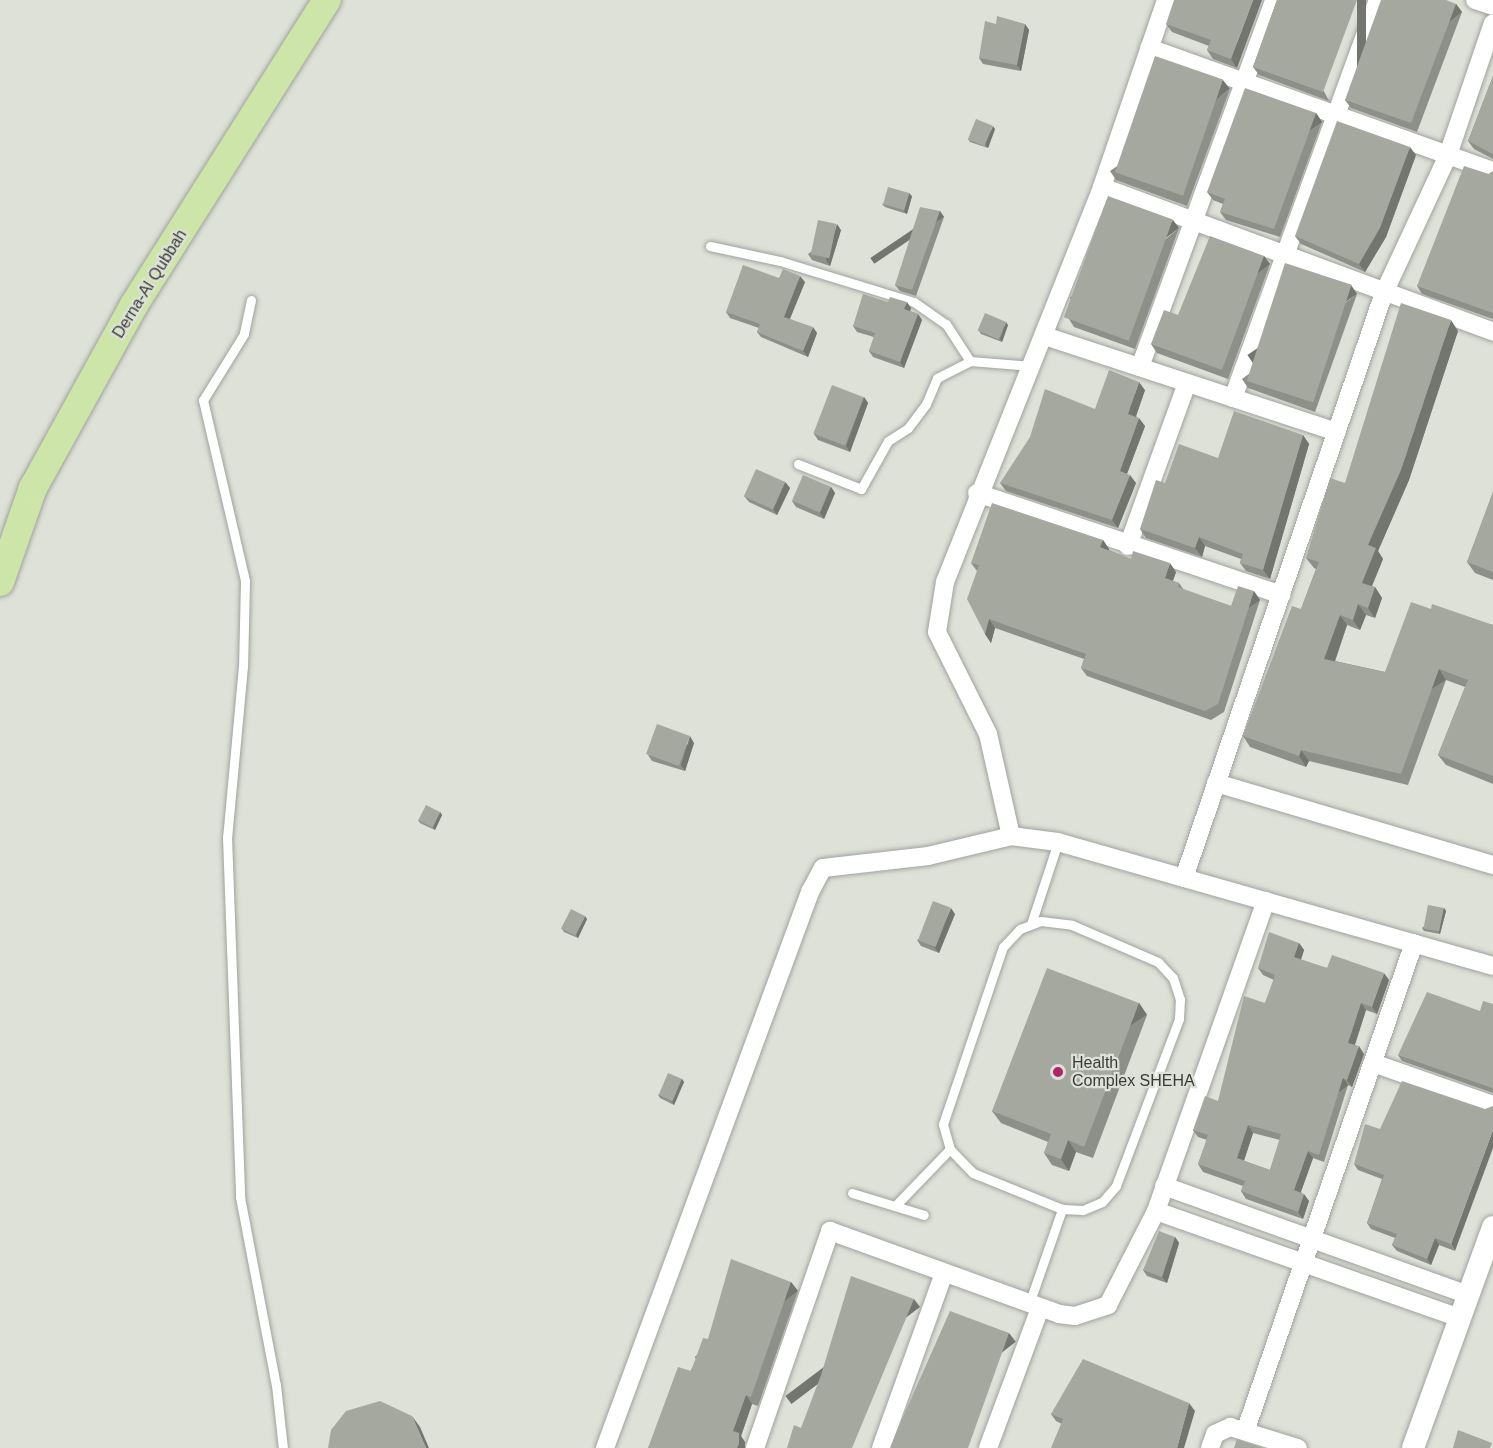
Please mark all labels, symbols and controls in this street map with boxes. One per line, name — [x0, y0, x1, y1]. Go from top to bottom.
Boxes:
street label: Derna-Al Qubbah — [109, 226, 191, 342]
place label: Health Complex SHEHA — [1072, 1053, 1195, 1091]
marker: Health Complex SHEHA — [1049, 1063, 1067, 1081]

